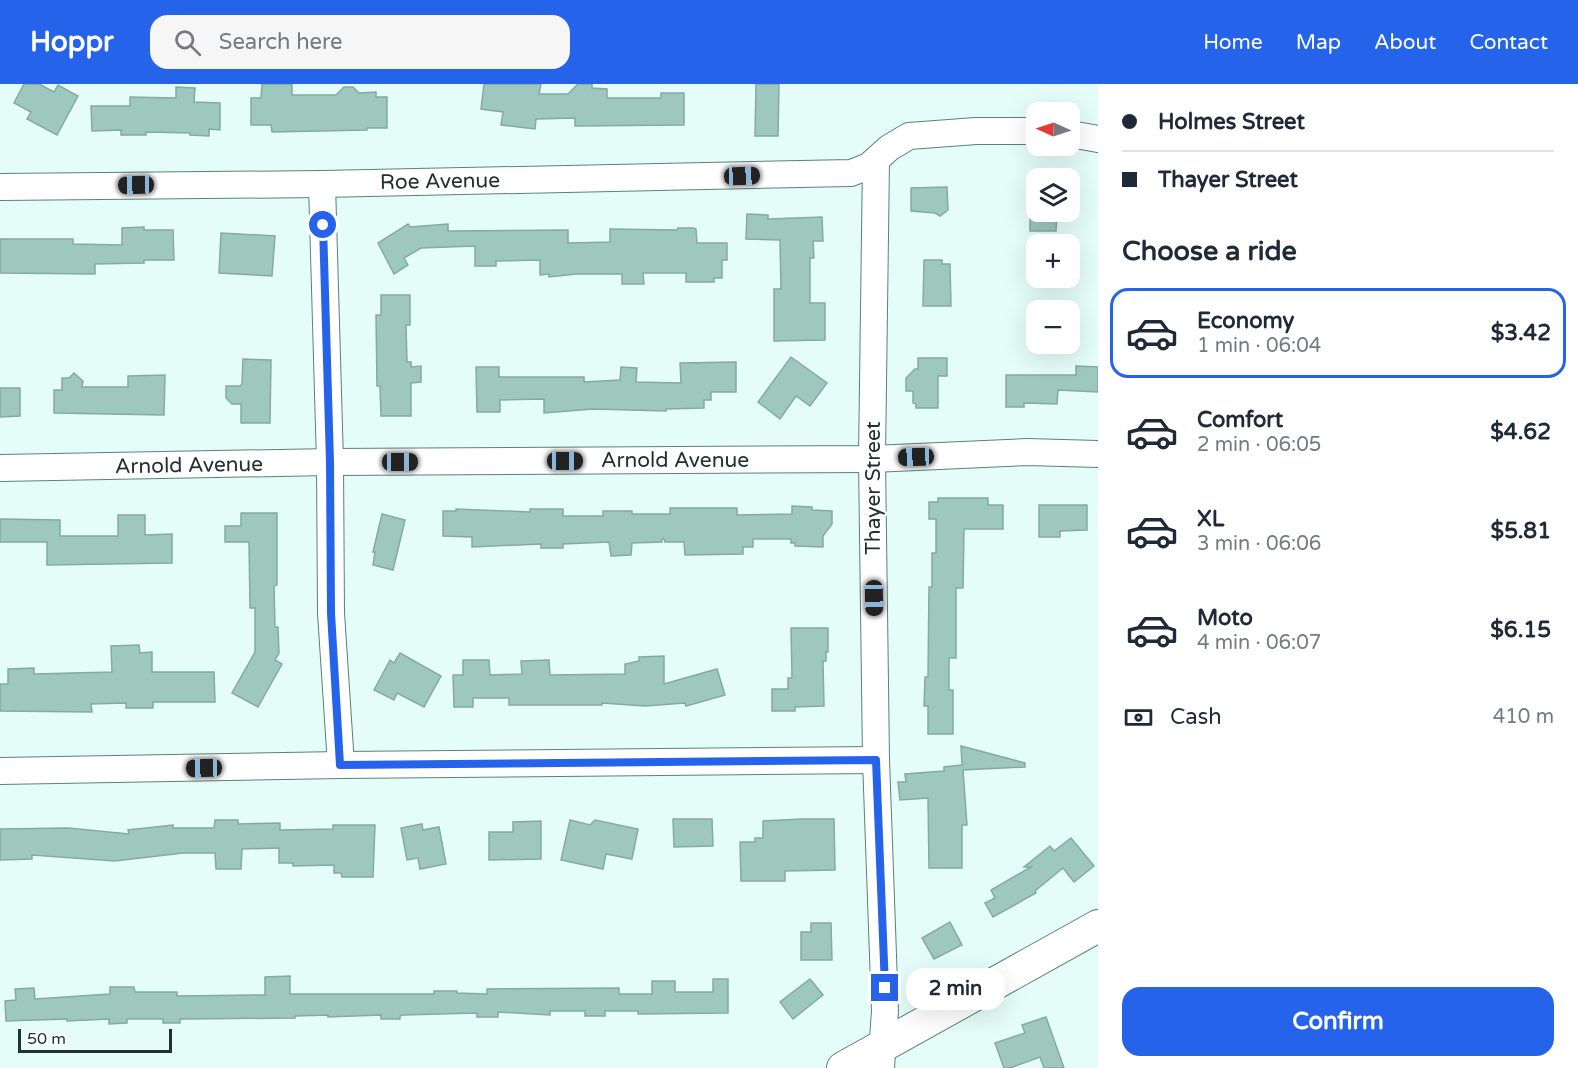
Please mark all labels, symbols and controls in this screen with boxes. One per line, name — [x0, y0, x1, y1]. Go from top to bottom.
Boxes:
search box — [150, 15, 570, 69]
text: Hoppr — [30, 25, 114, 59]
icon: search — [171, 26, 204, 59]
text: Search here — [219, 29, 343, 55]
text: Home — [1203, 30, 1263, 55]
text: Map — [1296, 30, 1341, 55]
text: About — [1374, 30, 1436, 55]
text: Contact — [1469, 30, 1548, 55]
north arrow — [1026, 102, 1080, 156]
map controls — [1026, 102, 1080, 354]
text: Holmes Street — [1158, 109, 1305, 135]
car — [724, 166, 760, 186]
text: Thayer Street — [1158, 167, 1298, 193]
street label: Roe Avenue — [380, 168, 500, 195]
button: layers — [1026, 168, 1080, 222]
car — [118, 176, 154, 194]
route start — [309, 211, 336, 238]
button: + — [1026, 234, 1080, 288]
text: Choose a ride — [1122, 235, 1297, 268]
button: − — [1026, 300, 1080, 354]
icon: car — [1125, 306, 1179, 360]
text: Economy — [1197, 308, 1294, 334]
text: $3.42 — [1491, 320, 1551, 346]
text: 1 min · 06:04 — [1197, 334, 1321, 358]
icon: car — [1125, 405, 1179, 459]
text: Comfort — [1197, 407, 1283, 433]
text: $4.62 — [1490, 419, 1551, 445]
street label: Thayer Street — [861, 421, 886, 555]
text: 2 min · 06:05 — [1197, 433, 1321, 457]
car — [898, 447, 934, 467]
street label: Arnold Avenue — [601, 448, 749, 473]
street label: Arnold Avenue — [115, 452, 263, 479]
car — [547, 452, 583, 470]
car — [382, 453, 418, 471]
icon: car — [1125, 504, 1179, 558]
text: XL — [1197, 506, 1224, 532]
text: $5.81 — [1491, 518, 1551, 544]
text: 3 min · 06:06 — [1197, 532, 1321, 556]
car — [865, 580, 883, 616]
icon: car — [1125, 603, 1179, 657]
text: Moto — [1197, 605, 1253, 631]
text: $6.15 — [1490, 617, 1551, 643]
text: 4 min · 06:07 — [1197, 631, 1321, 655]
icon: cash — [1122, 701, 1155, 734]
text: Cash — [1170, 704, 1222, 730]
text: 410 m — [1493, 705, 1554, 729]
car — [186, 759, 222, 777]
callout: 2 min — [906, 967, 1005, 1009]
route end — [871, 974, 898, 1001]
text: 2 min — [929, 977, 982, 1001]
button: Confirm — [1122, 987, 1554, 1056]
scale bar — [18, 1026, 172, 1054]
text: 50 m — [27, 1029, 66, 1049]

